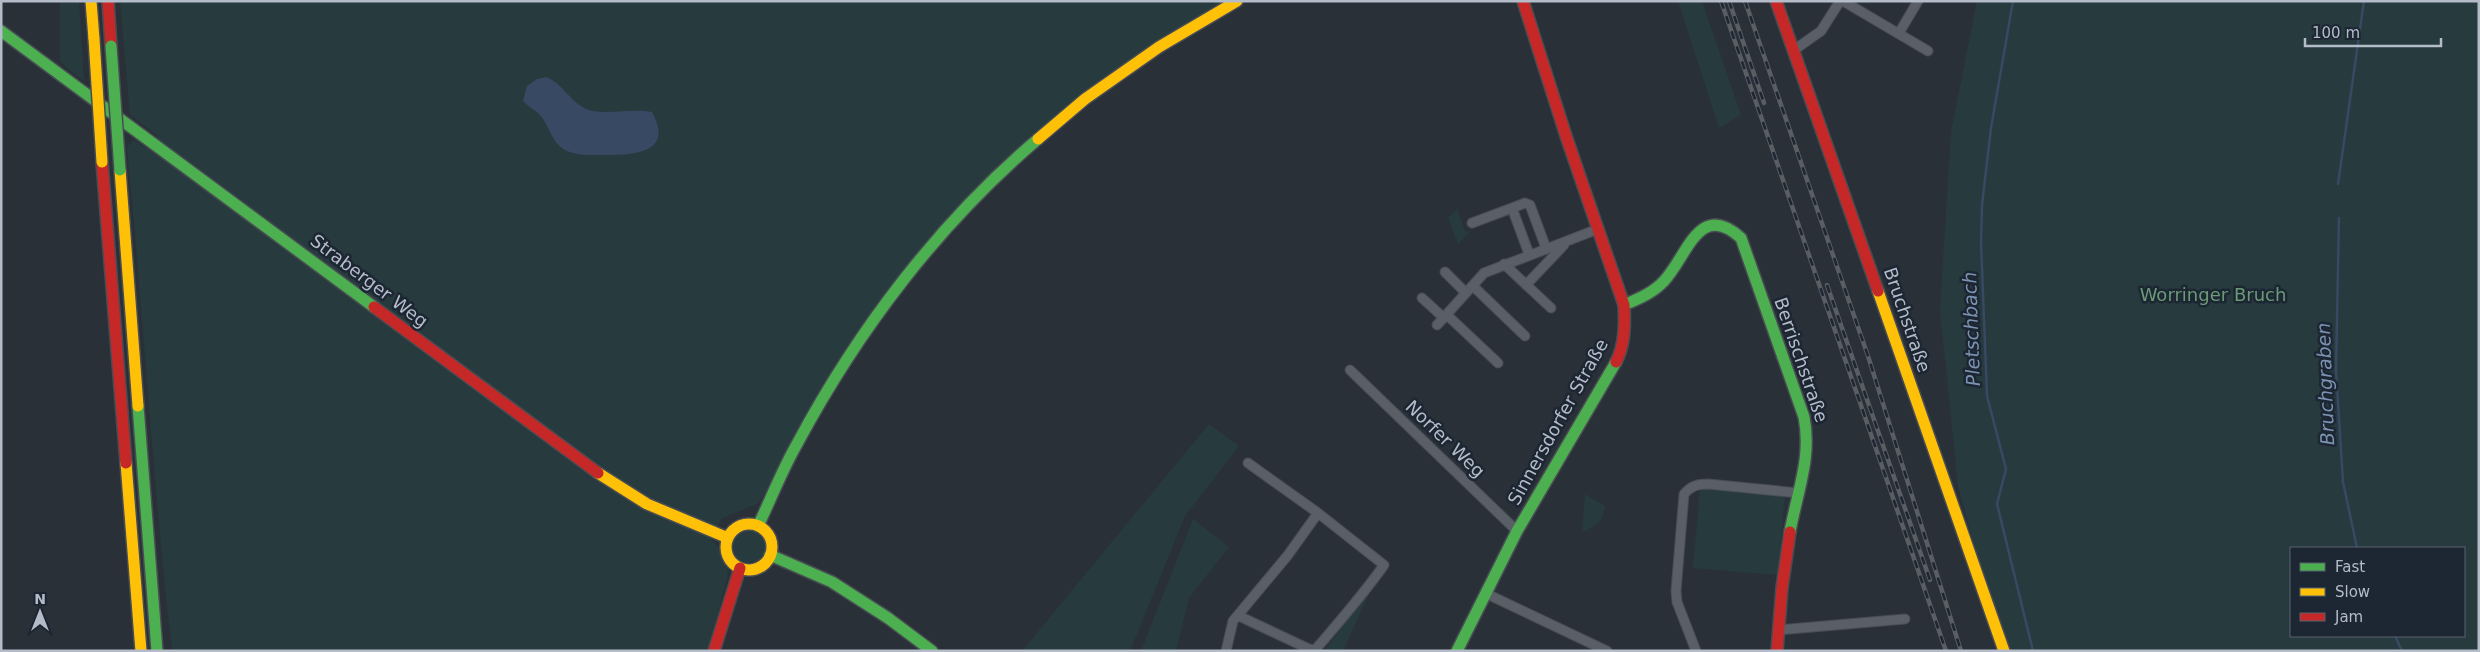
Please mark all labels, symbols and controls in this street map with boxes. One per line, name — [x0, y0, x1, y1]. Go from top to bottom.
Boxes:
scale bar — [2305, 15, 2441, 47]
text: 100 m — [2312, 24, 2360, 42]
street label: Straberger Weg — [307, 230, 432, 332]
street label: Bruchstraße — [1880, 265, 1935, 375]
water label: Pletschbach — [1958, 271, 1984, 387]
park label: Worringer Bruch — [2140, 284, 2286, 305]
street label: Berrischstraße — [1770, 295, 1833, 425]
water label: Bruchgraben — [2312, 322, 2338, 446]
street label: Sinnersdorfer Straße — [1503, 335, 1612, 509]
street label: Norfer Weg — [1401, 396, 1489, 482]
legend — [2290, 547, 2465, 637]
text: Fast — [2335, 558, 2365, 576]
text: Slow — [2335, 583, 2370, 601]
north arrow — [15, 587, 65, 637]
text: N — [34, 591, 46, 607]
text: Jam — [2334, 608, 2363, 626]

